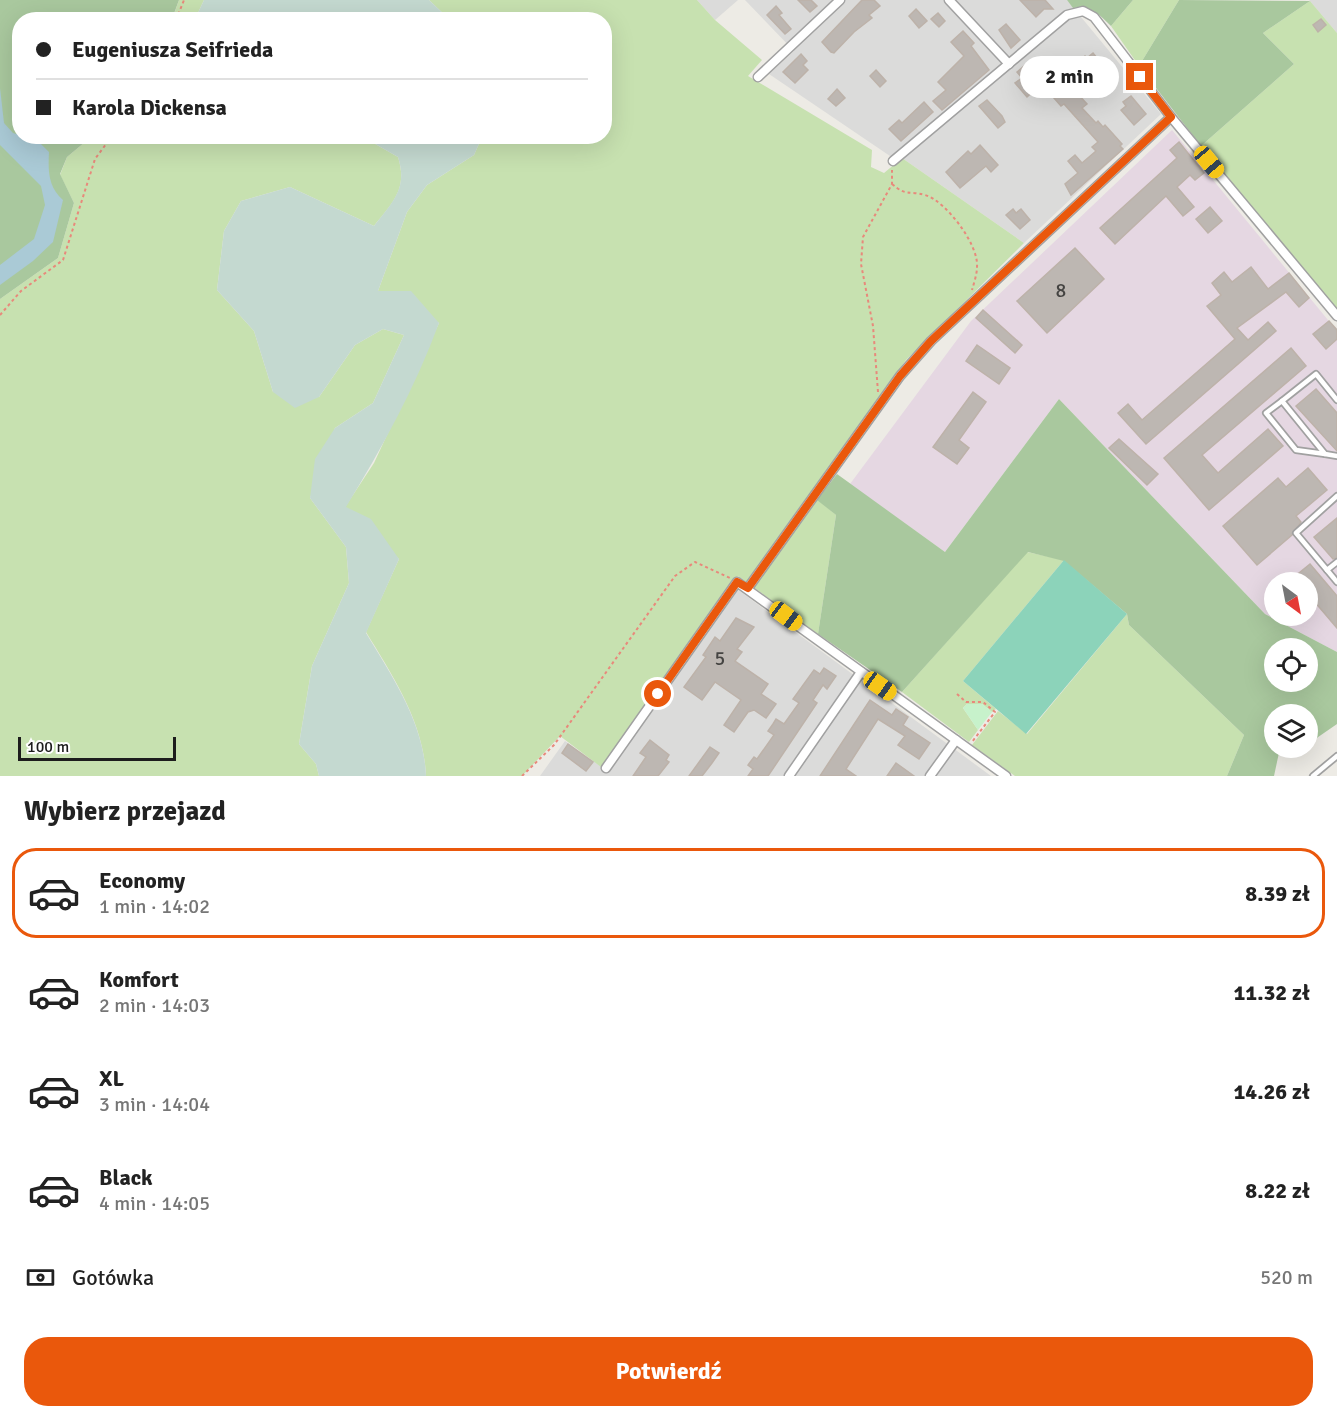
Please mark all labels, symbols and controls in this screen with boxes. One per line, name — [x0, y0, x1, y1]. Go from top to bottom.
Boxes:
text: Eugeniusza Seifrieda — [72, 36, 273, 63]
callout: 2 min — [1020, 56, 1119, 98]
route end — [1126, 63, 1153, 90]
text: 2 min — [1045, 64, 1094, 89]
text: Karola Dickensa — [72, 94, 227, 121]
car — [1191, 142, 1227, 182]
house number: 8 — [1056, 278, 1066, 303]
north arrow — [1264, 572, 1318, 626]
map controls — [1264, 572, 1318, 758]
car — [766, 598, 806, 634]
button: locate — [1264, 638, 1318, 692]
house number: 5 — [715, 646, 725, 671]
car — [860, 668, 900, 704]
route start — [644, 680, 671, 707]
button: layers — [1264, 704, 1318, 758]
scale bar — [18, 734, 176, 762]
text: 100 m — [27, 737, 69, 757]
text: Wybierz przejazd — [24, 795, 226, 828]
icon: car — [27, 866, 81, 920]
text: Economy — [99, 867, 185, 894]
text: 8.39 zł — [1245, 880, 1310, 907]
text: 1 min · 14:02 — [99, 894, 210, 919]
icon: car — [27, 965, 81, 1019]
text: Komfort — [99, 966, 179, 993]
text: 11.32 zł — [1233, 979, 1310, 1006]
text: 2 min · 14:03 — [99, 993, 210, 1018]
icon: car — [27, 1064, 81, 1118]
text: XL — [99, 1065, 124, 1092]
text: 14.26 zł — [1233, 1078, 1310, 1105]
text: 3 min · 14:04 — [99, 1092, 210, 1117]
icon: car — [27, 1163, 81, 1217]
text: Black — [99, 1164, 153, 1191]
text: 8.22 zł — [1245, 1177, 1310, 1204]
text: 4 min · 14:05 — [99, 1191, 210, 1216]
icon: cash — [24, 1261, 57, 1294]
text: Gotówka — [72, 1264, 154, 1291]
text: 520 m — [1260, 1265, 1313, 1290]
button: Potwierdź — [24, 1337, 1313, 1406]

